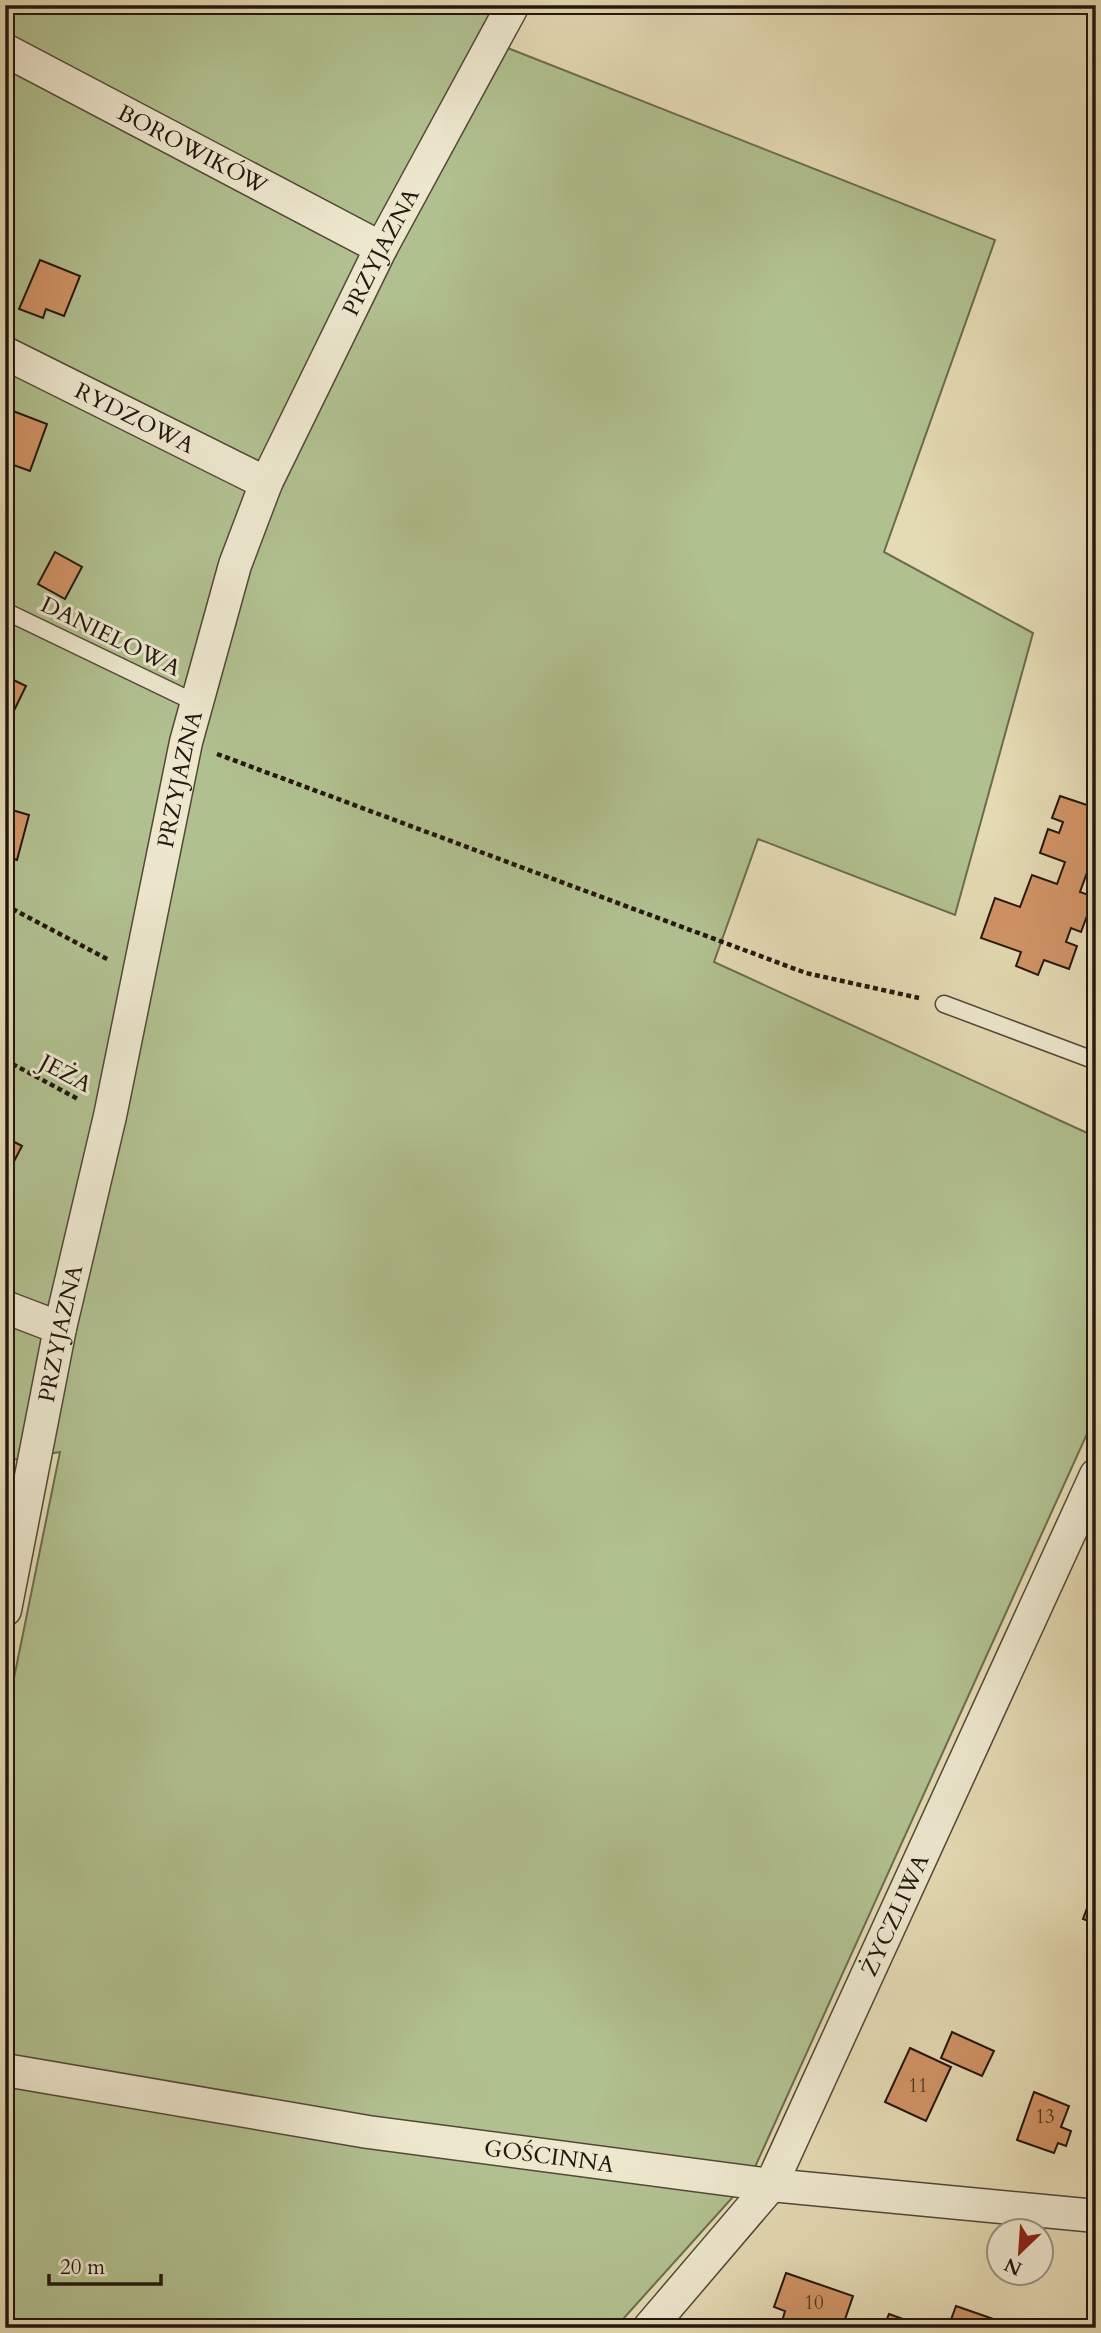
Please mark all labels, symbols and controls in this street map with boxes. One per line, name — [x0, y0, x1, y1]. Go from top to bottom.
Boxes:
street label: BOROWIKÓW — [112, 97, 273, 202]
street label: PRZYJAZNA — [335, 182, 427, 321]
street label: RYDZOWA — [70, 375, 200, 461]
street label: DANIELOWA — [36, 589, 187, 684]
street label: PRZYJAZNA — [150, 706, 210, 851]
street label: JEŻA — [32, 1045, 98, 1100]
street label: PRZYJAZNA — [31, 1261, 91, 1405]
street label: ŻYCZLIWA — [854, 1848, 937, 1981]
house number: 11 — [908, 2073, 928, 2099]
house number: 13 — [1035, 2104, 1055, 2130]
street label: GOŚCINNA — [482, 2132, 617, 2180]
north arrow — [986, 2218, 1056, 2288]
scale bar — [49, 2242, 161, 2286]
text: N — [1000, 2251, 1026, 2282]
text: 20 m — [60, 2253, 105, 2282]
house number: 10 — [804, 2290, 824, 2316]

